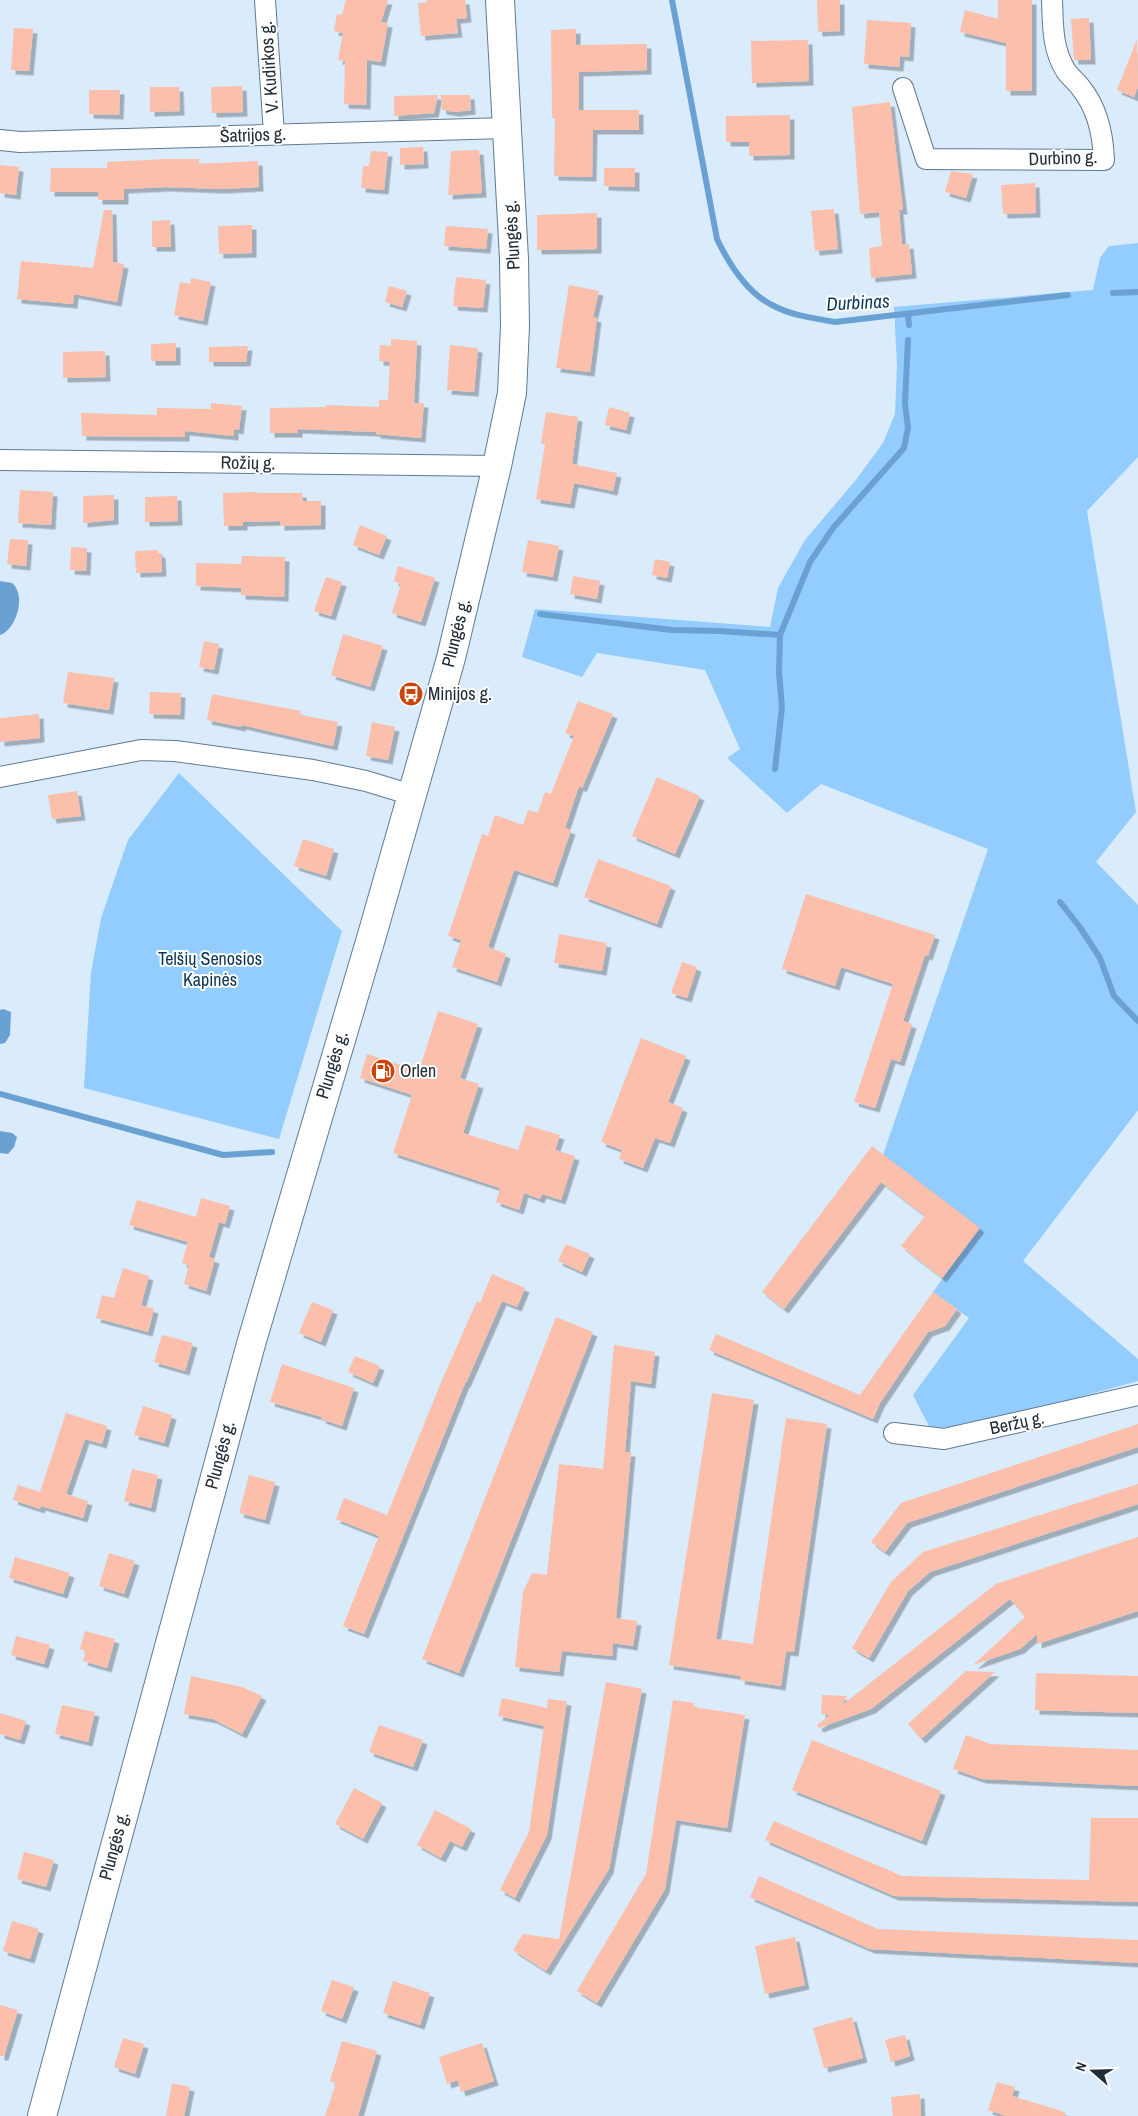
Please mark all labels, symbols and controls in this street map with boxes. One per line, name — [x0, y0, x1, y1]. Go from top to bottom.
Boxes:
street label: V. Kudirkos g. — [253, 21, 284, 113]
street label: Šatrijos g. — [219, 121, 287, 148]
street label: Durbino g. — [1028, 144, 1098, 171]
street label: Plungės g. — [497, 200, 526, 271]
water label: Durbinas — [826, 287, 890, 317]
street label: Rožių g. — [220, 450, 276, 475]
street label: Plungės g. — [435, 596, 476, 670]
bus stop icon: Minijos g. — [398, 681, 424, 707]
place label: Minijos g. — [428, 681, 492, 706]
park label: Telšių Senosios Kapinės — [158, 946, 262, 992]
street label: Plungės g. — [309, 1028, 354, 1102]
fuel station icon: Orlen — [370, 1058, 396, 1084]
place label: Orlen — [400, 1058, 436, 1083]
street label: Beržų g. — [987, 1405, 1046, 1440]
street label: Plungės g. — [198, 1418, 241, 1492]
street label: Plungės g. — [92, 1809, 135, 1883]
north arrow — [1068, 2046, 1118, 2096]
text: N — [1071, 2060, 1091, 2074]

